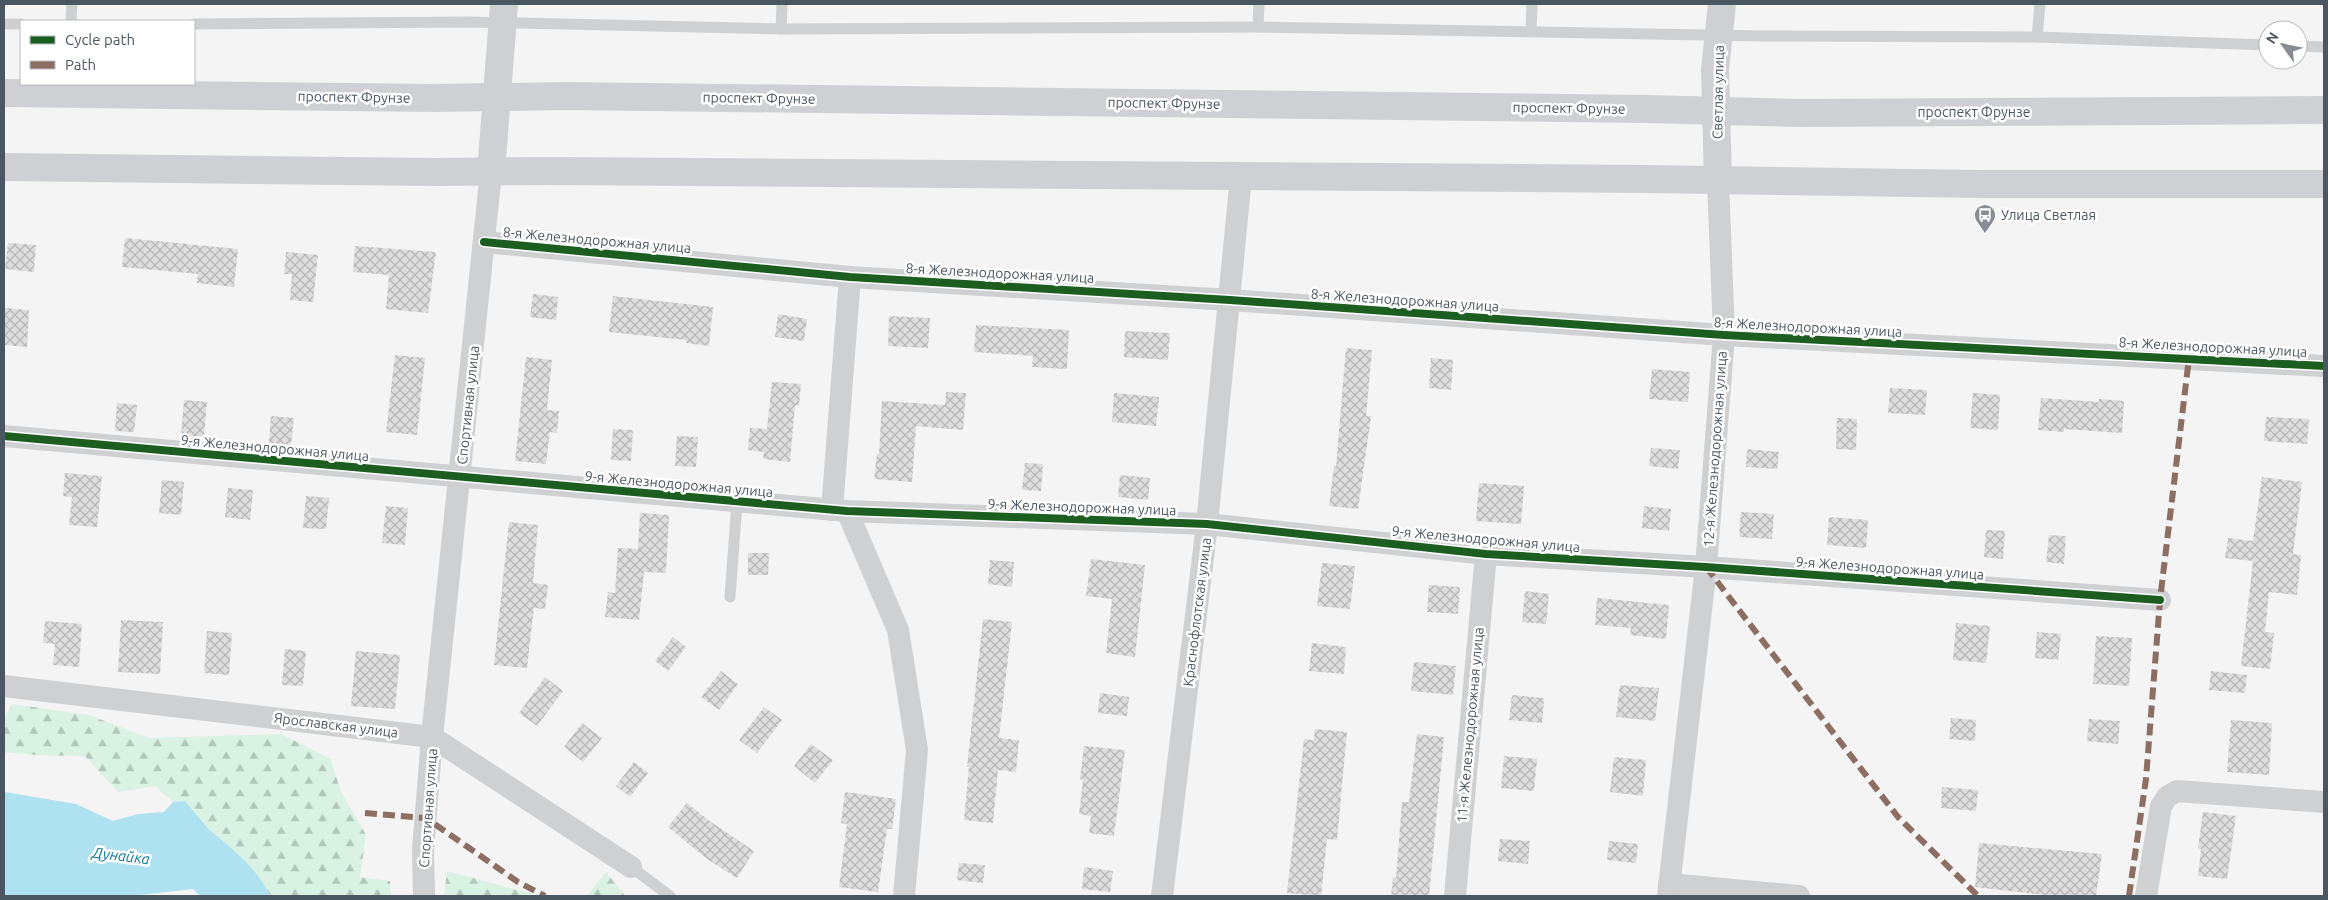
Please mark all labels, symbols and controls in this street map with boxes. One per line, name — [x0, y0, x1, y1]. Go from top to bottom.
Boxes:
legend — [20, 20, 195, 85]
north arrow — [2258, 20, 2308, 70]
text: N — [2263, 29, 2282, 47]
text: Cycle path — [65, 31, 135, 48]
street label: Светлая улица — [1709, 45, 1727, 139]
text: Path — [65, 56, 96, 73]
street label: проспект Фрунзе — [297, 88, 411, 106]
street label: проспект Фрунзе — [702, 89, 816, 107]
street label: проспект Фрунзе — [1107, 94, 1221, 112]
street label: проспект Фрунзе — [1512, 99, 1626, 117]
street label: проспект Фрунзе — [1918, 104, 2030, 120]
bus stop icon: Улица Светлая — [1973, 203, 1997, 234]
place label: Улица Светлая — [2001, 207, 2096, 223]
street label: 8-я Железнодорожная улица — [502, 224, 692, 256]
street label: 8-я Железнодорожная улица — [905, 260, 1095, 286]
street label: 8-я Железнодорожная улица — [1310, 285, 1500, 315]
street label: 8-я Железнодорожная улица — [1713, 314, 1903, 340]
street label: 8-я Железнодорожная улица — [2118, 334, 2308, 360]
street label: Спортивная улица — [454, 345, 482, 465]
street label: 12-я Железнодорожная улица — [1700, 350, 1730, 548]
street label: 9-я Железнодорожная улица — [180, 432, 370, 464]
street label: 9-я Железнодорожная улица — [584, 468, 774, 500]
street label: 9-я Железнодорожная улица — [987, 496, 1177, 518]
street label: 9-я Железнодорожная улица — [1391, 523, 1581, 555]
street label: Краснофлотская улица — [1180, 537, 1214, 687]
street label: 9-я Железнодорожная улица — [1795, 553, 1985, 583]
street label: 11-я Железнодорожная улица — [1453, 626, 1487, 824]
street label: Ярославская улица — [273, 709, 399, 741]
street label: Спортивная улица — [416, 748, 440, 868]
water label: Дунайка — [89, 843, 151, 867]

